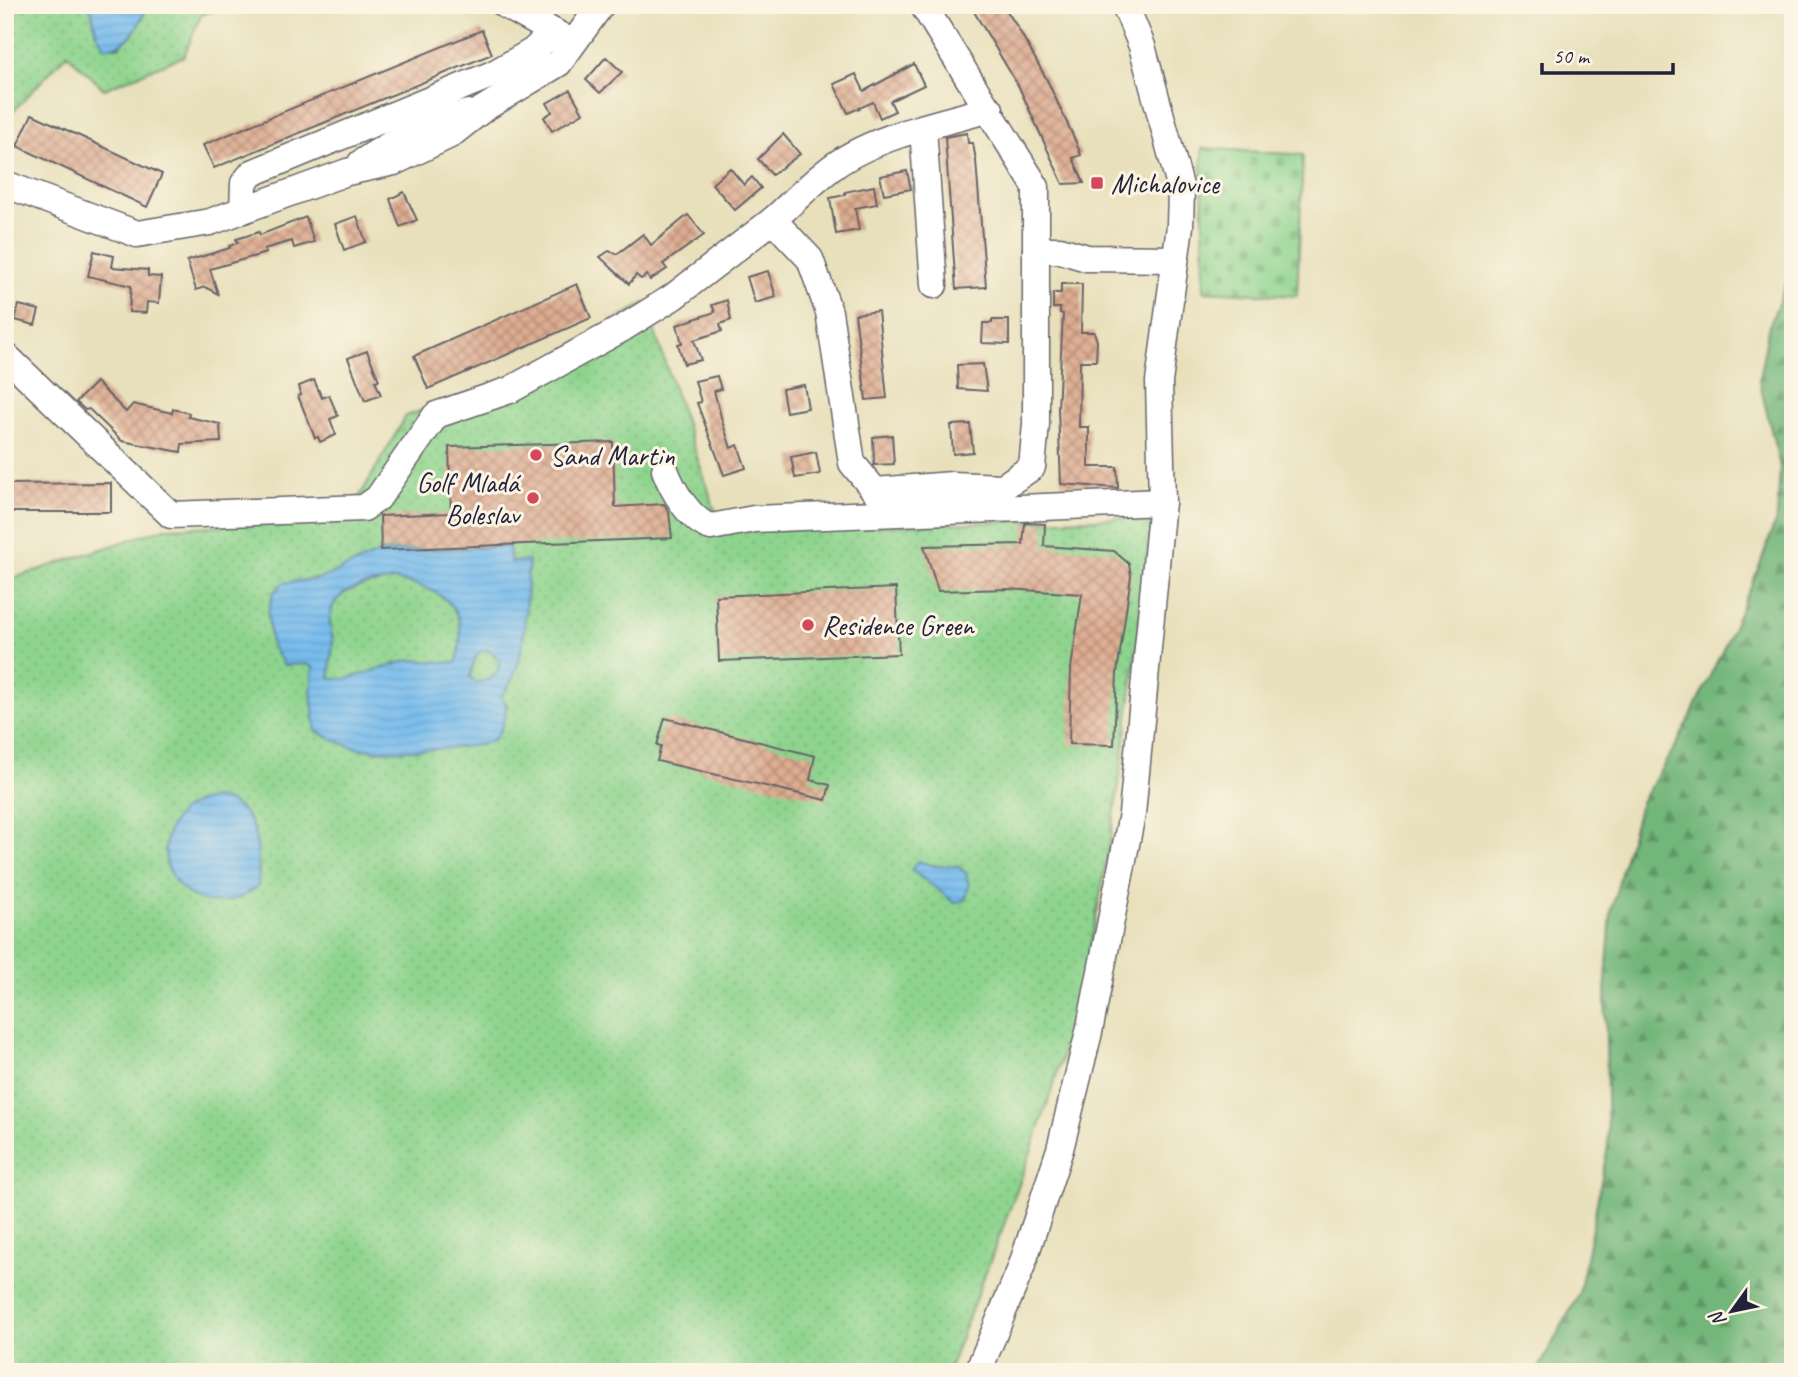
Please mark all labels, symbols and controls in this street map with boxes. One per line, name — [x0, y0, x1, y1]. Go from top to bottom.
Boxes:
scale bar — [1542, 32, 1674, 76]
text: 50 m — [1553, 43, 1591, 69]
place label: Michalovice — [1111, 166, 1221, 201]
marker: Michalovice — [1089, 175, 1105, 191]
place label: Sand Martin — [550, 438, 675, 473]
marker: Sand Martin — [528, 447, 544, 463]
place label: Golf Mladá Boleslav — [416, 465, 522, 532]
marker: Golf Mladá Boleslav — [525, 490, 541, 506]
place label: Residence Green — [822, 608, 975, 643]
marker: Residence Green — [800, 617, 816, 633]
north arrow — [1696, 1276, 1766, 1346]
text: N — [1704, 1306, 1732, 1331]

